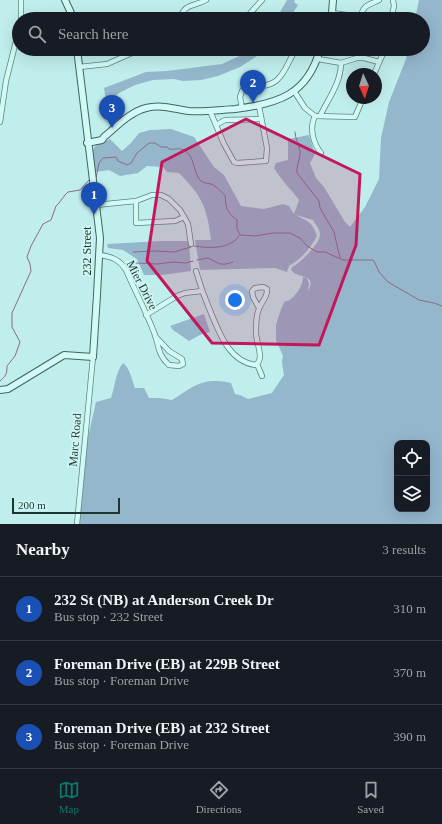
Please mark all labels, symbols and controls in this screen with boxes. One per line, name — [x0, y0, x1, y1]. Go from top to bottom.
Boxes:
search box — [12, 12, 430, 56]
icon: search — [26, 23, 48, 45]
text: Search here — [58, 26, 128, 42]
north arrow — [346, 68, 382, 104]
pin: 2 — [240, 70, 266, 103]
pin: 3 — [99, 95, 125, 128]
pin: 1 — [81, 182, 107, 215]
street label: 232 Street — [80, 226, 94, 276]
street label: Mier Drive — [124, 258, 160, 312]
your location — [225, 290, 245, 310]
street label: Marc Road — [66, 413, 84, 467]
map controls — [394, 440, 430, 512]
button: locate — [394, 440, 430, 476]
button: layers — [394, 476, 430, 512]
scale bar — [12, 496, 120, 515]
text: 200 m — [18, 499, 46, 511]
text: Nearby — [16, 540, 70, 559]
text: 3 results — [382, 542, 426, 557]
text: 232 St (NB) at Anderson Creek Dr — [54, 592, 274, 608]
text: 1 — [26, 601, 32, 616]
text: 310 m — [393, 601, 426, 616]
text: Bus stop · 232 Street — [54, 609, 163, 624]
text: Foreman Drive (EB) at 229B Street — [54, 656, 280, 672]
text: 2 — [26, 665, 32, 680]
text: 370 m — [393, 665, 426, 680]
text: Bus stop · Foreman Drive — [54, 673, 189, 688]
text: Foreman Drive (EB) at 232 Street — [54, 720, 270, 736]
text: 3 — [26, 729, 32, 744]
text: 390 m — [393, 729, 426, 744]
text: Bus stop · Foreman Drive — [54, 737, 189, 752]
tab: Map — [58, 779, 80, 815]
tab: Directions — [196, 779, 241, 815]
tab: Saved — [357, 779, 384, 815]

